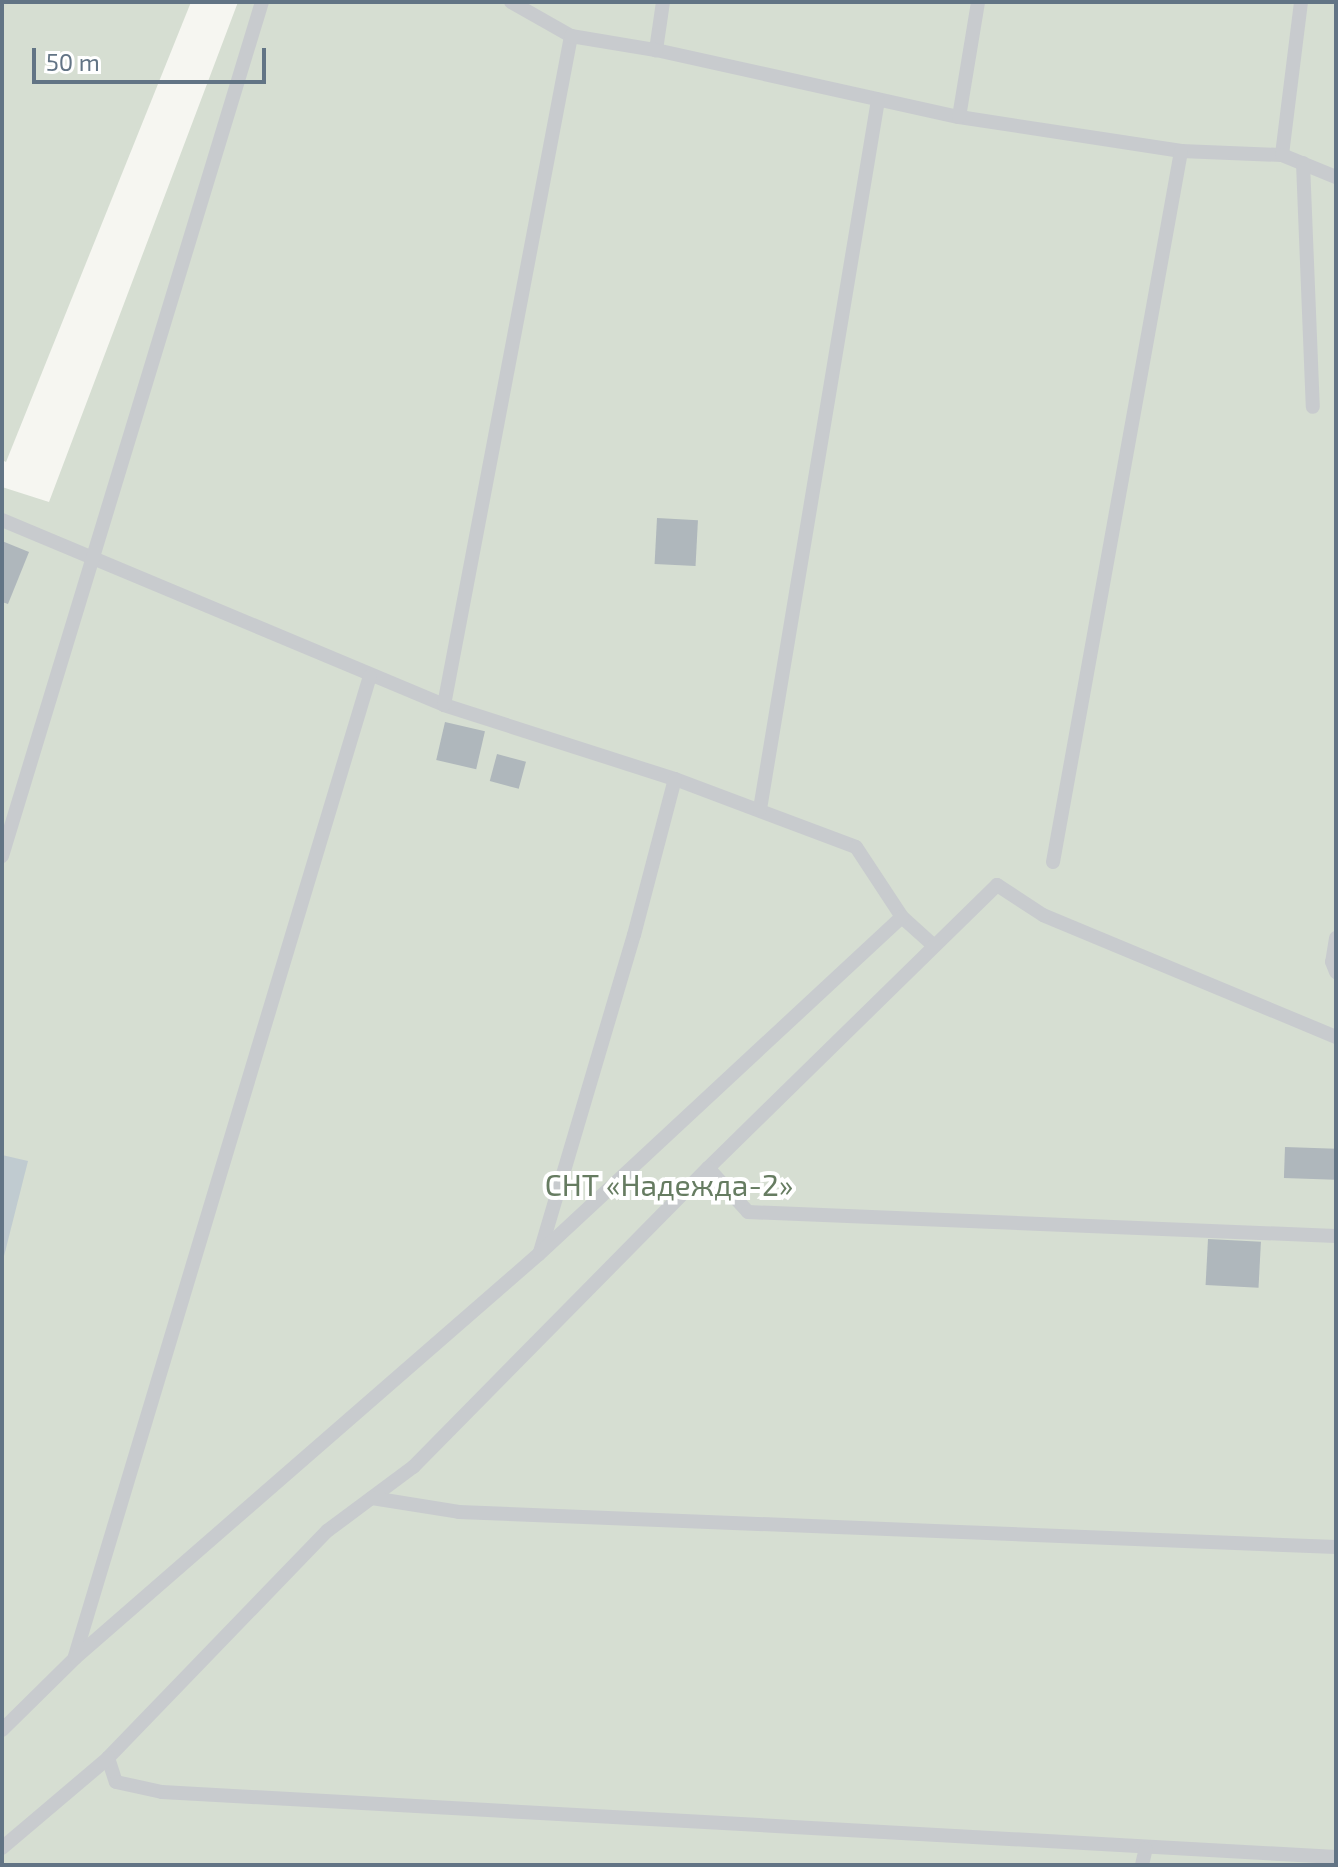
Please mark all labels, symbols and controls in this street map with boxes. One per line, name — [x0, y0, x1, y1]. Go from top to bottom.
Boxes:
scale bar — [36, 32, 270, 82]
text: 50 m — [46, 47, 100, 76]
park label: СНТ «Надежда-2» — [545, 1166, 793, 1202]

